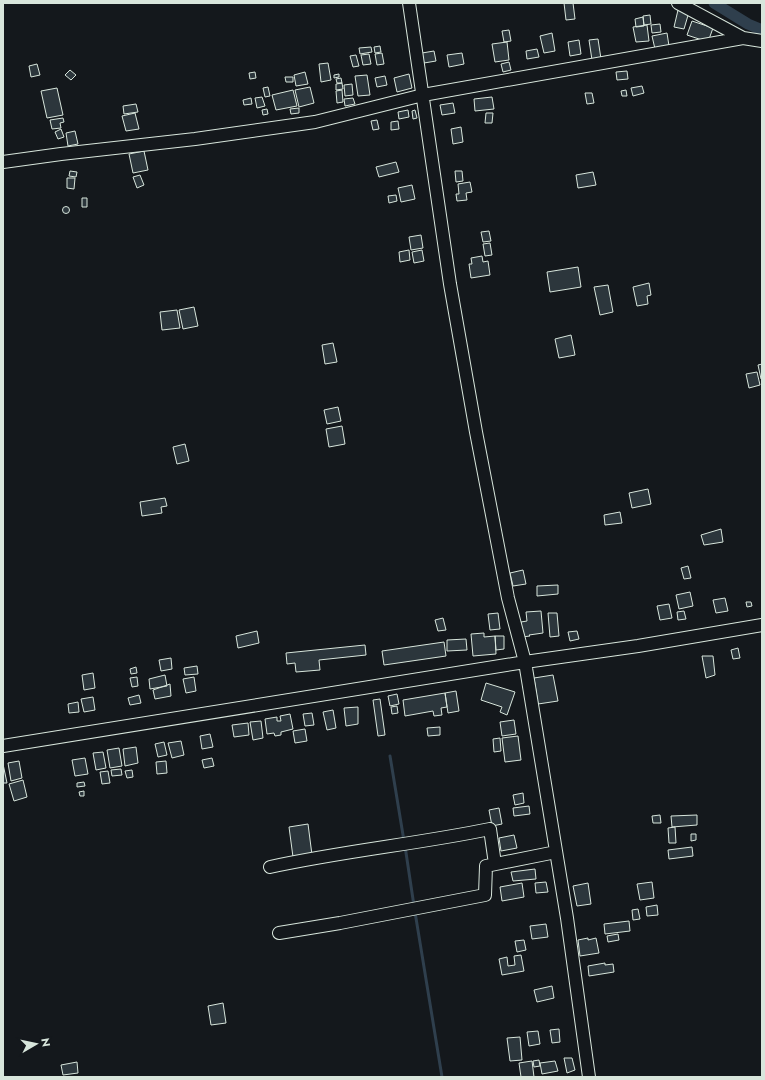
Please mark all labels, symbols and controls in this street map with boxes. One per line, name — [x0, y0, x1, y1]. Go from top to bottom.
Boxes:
north arrow — [16, 1024, 56, 1064]
text: N — [37, 1037, 54, 1048]

